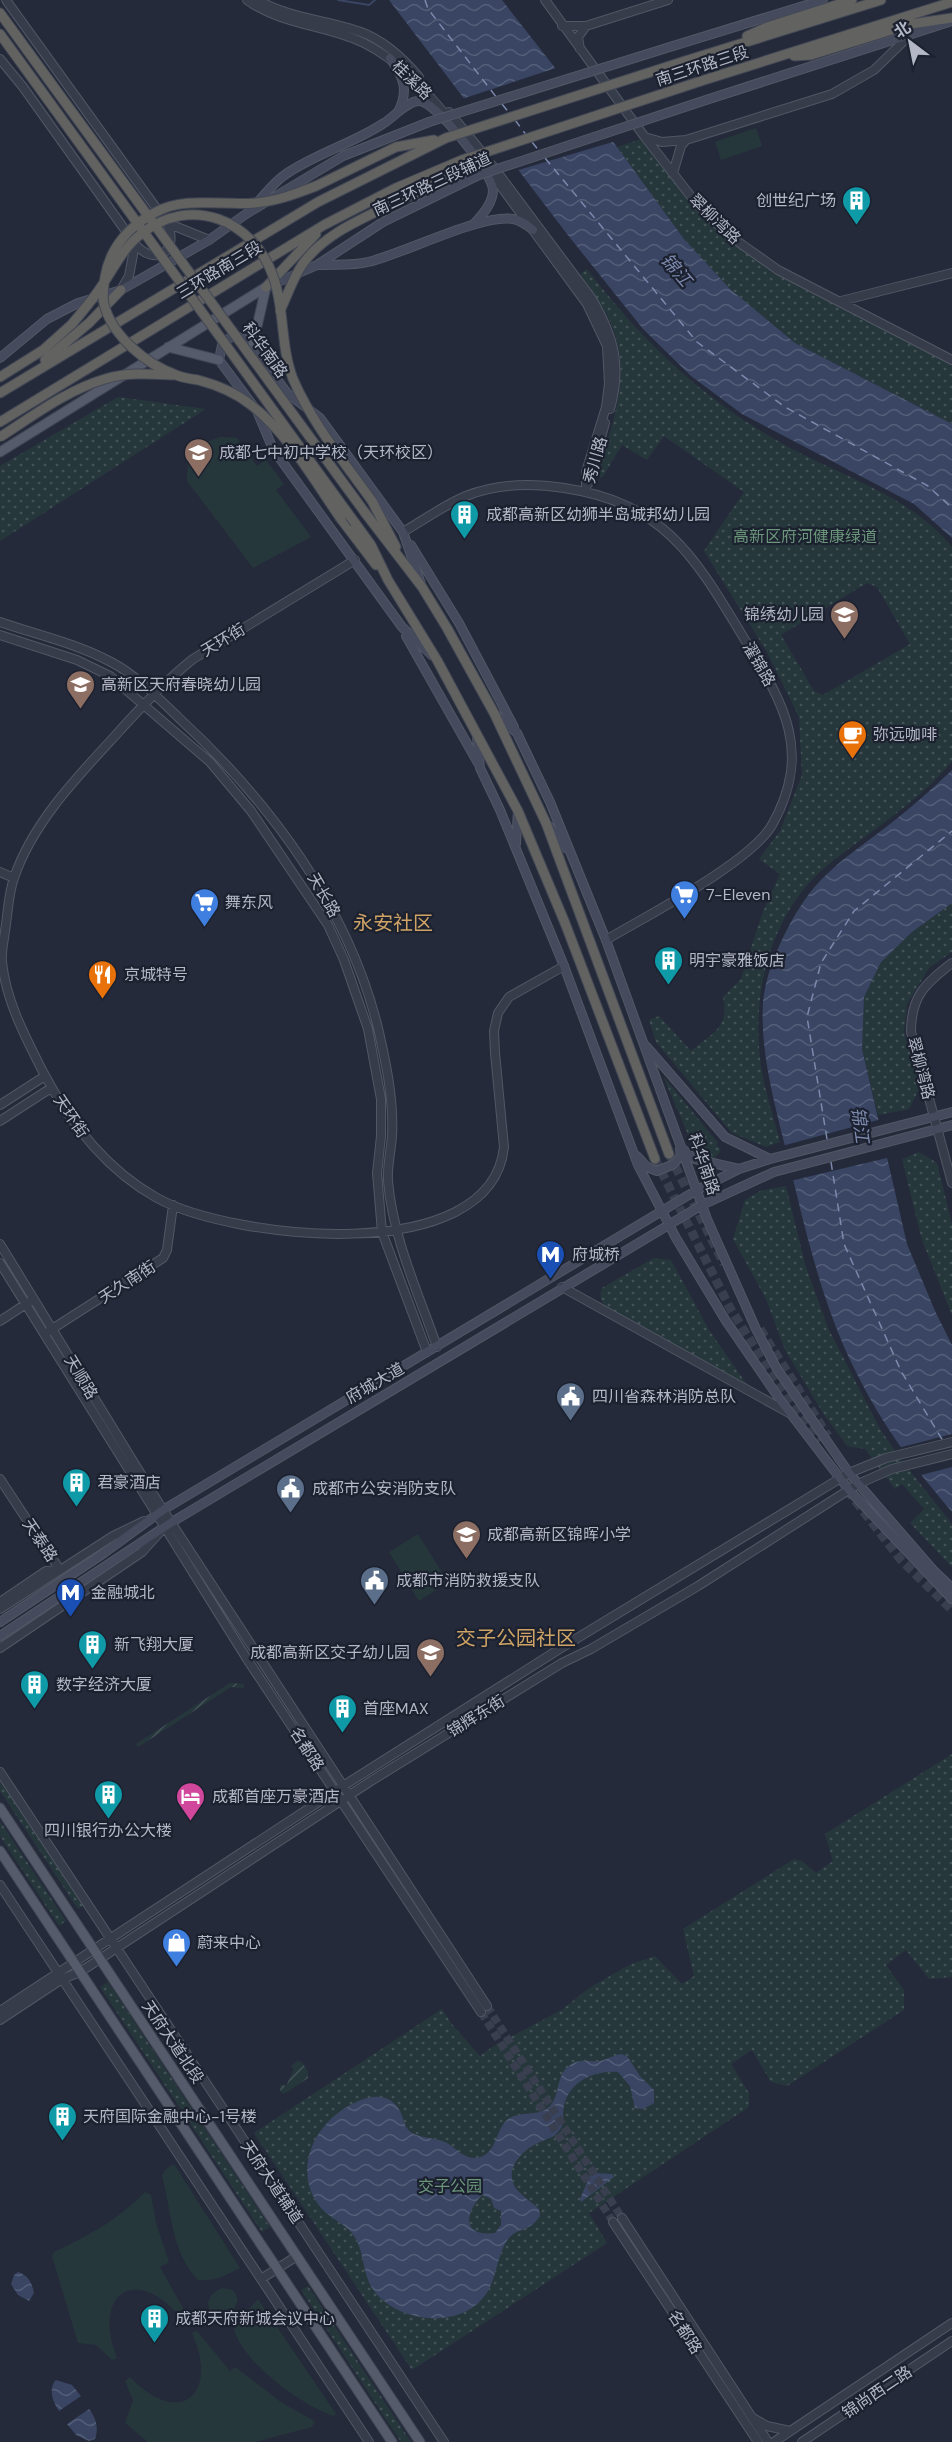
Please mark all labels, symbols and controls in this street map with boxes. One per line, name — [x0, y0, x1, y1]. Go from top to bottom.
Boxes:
north arrow — [880, 12, 940, 72]
text: 北 — [890, 17, 915, 43]
street label: 南三环路三段 — [653, 41, 751, 91]
street label: 桂溪路 — [387, 56, 437, 104]
street label: 南三环路三段辅道 — [370, 147, 494, 221]
building icon: 创世纪广场 — [841, 184, 873, 226]
street label: 翠柳湾路 — [685, 189, 745, 249]
place label: 创世纪广场 — [756, 190, 836, 211]
street label: 三环路南三段 — [172, 236, 266, 304]
water label: 锦江 — [655, 249, 698, 293]
street label: 科华南路 — [238, 318, 292, 382]
street label: 秀川路 — [578, 434, 612, 486]
school or university icon: 成都七中初中学校（天环校区） — [182, 436, 214, 478]
place label: 成都七中初中学校（天环校区） — [219, 442, 443, 463]
building icon: 成都高新区幼狮半岛城邦幼儿园 — [449, 498, 481, 540]
place label: 成都高新区幼狮半岛城邦幼儿园 — [486, 504, 710, 525]
park label: 高新区府河健康绿道 — [733, 526, 877, 547]
school or university icon: 锦绣幼儿园 — [829, 598, 861, 640]
place label: 锦绣幼儿园 — [744, 604, 824, 625]
street label: 天环街 — [197, 619, 249, 661]
street label: 濯锦路 — [738, 638, 780, 690]
school or university icon: 高新区天府春晓幼儿园 — [64, 668, 96, 710]
place label: 高新区天府春晓幼儿园 — [101, 674, 261, 695]
cafe icon: 弥远咖啡 — [836, 718, 868, 760]
place label: 弥远咖啡 — [873, 724, 937, 745]
street label: 天长路 — [303, 869, 345, 921]
supermarket icon: 7-Eleven — [669, 878, 701, 920]
place label: 7-Eleven — [706, 884, 770, 905]
supermarket icon: 舞东风 — [188, 886, 220, 928]
place label: 舞东风 — [225, 892, 273, 913]
district label: 永安社区 — [353, 910, 433, 936]
building icon: 明宇豪雅饭店 — [652, 944, 684, 986]
place label: 明宇豪雅饭店 — [689, 950, 785, 971]
restaurant icon: 京城特号 — [87, 958, 119, 1000]
place label: 京城特号 — [124, 964, 188, 985]
street label: 翠柳湾路 — [903, 1034, 939, 1102]
street label: 天环街 — [49, 1090, 93, 1142]
water label: 锦江 — [846, 1106, 875, 1146]
street label: 科华南路 — [684, 1130, 724, 1198]
metro station icon: 府城桥 — [535, 1238, 567, 1280]
place label: 府城桥 — [572, 1244, 620, 1265]
street label: 天久南街 — [94, 1256, 160, 1308]
street label: 天顺路 — [60, 1351, 102, 1403]
street label: 府城大道 — [342, 1358, 408, 1408]
public building icon: 四川省森林消防总队 — [555, 1380, 587, 1422]
place label: 四川省森林消防总队 — [592, 1386, 736, 1407]
building icon: 君豪酒店 — [60, 1466, 92, 1508]
place label: 君豪酒店 — [97, 1472, 161, 1493]
public building icon: 成都市公安消防支队 — [275, 1472, 307, 1514]
place label: 成都市公安消防支队 — [312, 1478, 456, 1499]
street label: 天泰路 — [18, 1514, 62, 1566]
school or university icon: 成都高新区锦晖小学 — [450, 1518, 482, 1560]
place label: 成都高新区锦晖小学 — [487, 1524, 631, 1545]
public building icon: 成都市消防救援支队 — [359, 1564, 391, 1606]
place label: 成都市消防救援支队 — [396, 1570, 540, 1591]
metro station icon: 金融城北 — [54, 1576, 86, 1618]
place label: 金融城北 — [91, 1582, 155, 1603]
district label: 交子公园社区 — [456, 1625, 576, 1651]
building icon: 新飞翔大厦 — [77, 1628, 109, 1670]
place label: 新飞翔大厦 — [114, 1634, 194, 1655]
school or university icon: 成都高新区交子幼儿园 — [415, 1636, 447, 1678]
place label: 成都高新区交子幼儿园 — [250, 1642, 410, 1663]
building icon: 数字经济大厦 — [19, 1668, 51, 1710]
place label: 数字经济大厦 — [56, 1674, 152, 1695]
street label: 锦辉东街 — [443, 1690, 509, 1742]
building icon: 首座MAX — [326, 1692, 358, 1734]
place label: 首座MAX — [363, 1698, 429, 1719]
street label: 名都路 — [285, 1723, 329, 1775]
building icon: 四川银行办公大楼 — [92, 1778, 124, 1820]
hotel icon: 成都首座万豪酒店 — [175, 1780, 207, 1822]
place label: 成都首座万豪酒店 — [212, 1786, 340, 1807]
place label: 四川银行办公大楼 — [44, 1820, 172, 1841]
shop icon: 蔚来中心 — [160, 1926, 192, 1968]
place label: 蔚来中心 — [197, 1932, 261, 1953]
street label: 天府大道北段 — [137, 1996, 209, 2088]
building icon: 天府国际金融中心-1号楼 — [46, 2100, 78, 2142]
place label: 天府国际金融中心-1号楼 — [83, 2106, 257, 2127]
street label: 天府大道辅道 — [236, 2136, 308, 2228]
park label: 交子公园 — [418, 2176, 482, 2197]
building icon: 成都天府新城会议中心 — [138, 2302, 170, 2344]
street label: 名都路 — [663, 2306, 707, 2358]
place label: 成都天府新城会议中心 — [175, 2308, 335, 2329]
street label: 锦尚西二路 — [838, 2361, 916, 2423]

